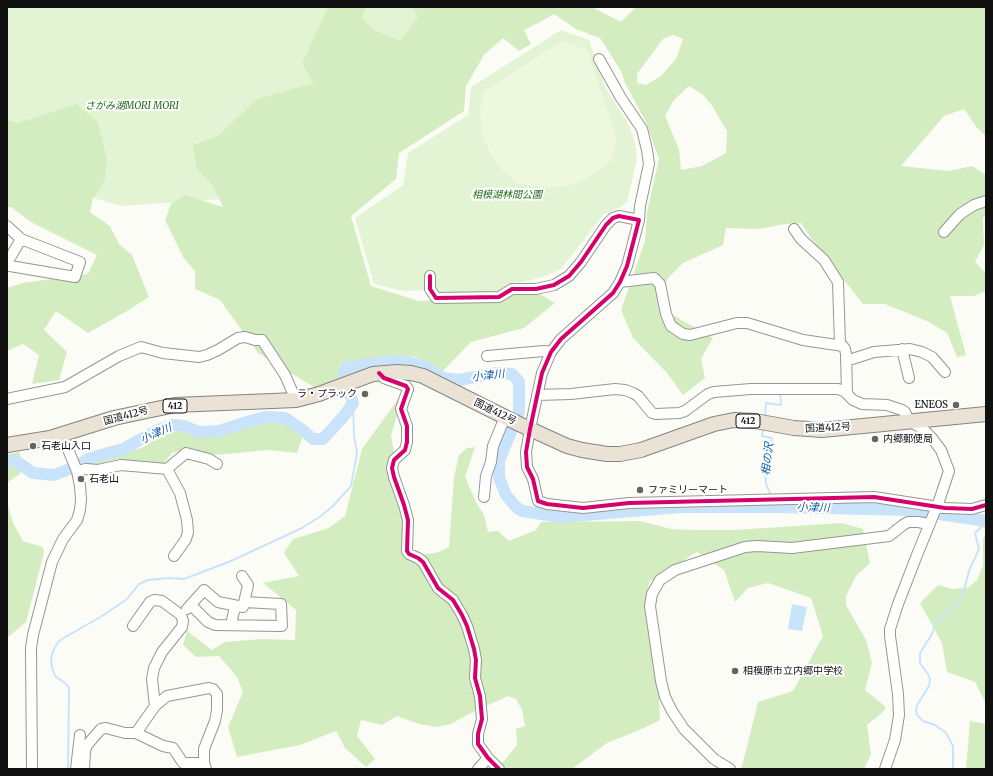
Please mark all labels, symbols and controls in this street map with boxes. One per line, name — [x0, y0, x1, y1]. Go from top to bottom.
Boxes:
park label: さがみ湖MORI MORI — [85, 100, 179, 112]
park label: 相模湖林間公園 — [472, 189, 542, 201]
water label: 小津川 — [471, 368, 505, 384]
place label: ラ・プラック — [297, 388, 357, 400]
marker: ラ・プラック — [360, 389, 370, 399]
street label: 国道412号 — [472, 397, 518, 427]
road number: 412 — [163, 399, 187, 413]
place label: ENEOS — [914, 399, 948, 411]
marker: ENEOS — [951, 400, 961, 410]
street label: 国道412号 — [102, 404, 150, 428]
road number: 412 — [736, 414, 760, 428]
water label: 小津川 — [138, 421, 174, 447]
street label: 国道412号 — [805, 421, 851, 435]
place label: 内郷郵便局 — [883, 433, 933, 445]
marker: 内郷郵便局 — [870, 434, 880, 444]
place label: 石老山入口 — [41, 440, 91, 452]
marker: 石老山入口 — [28, 441, 38, 451]
water label: 相の沢 — [759, 442, 777, 476]
place label: 石老山 — [89, 473, 119, 485]
marker: 石老山 — [76, 474, 86, 484]
place label: ファミリーマート — [648, 484, 728, 496]
marker: ファミリーマート — [635, 485, 645, 495]
water label: 小津川 — [796, 501, 830, 515]
place label: 相模原市立内郷中学校 — [743, 665, 843, 677]
marker: 相模原市立内郷中学校 — [730, 666, 740, 676]

